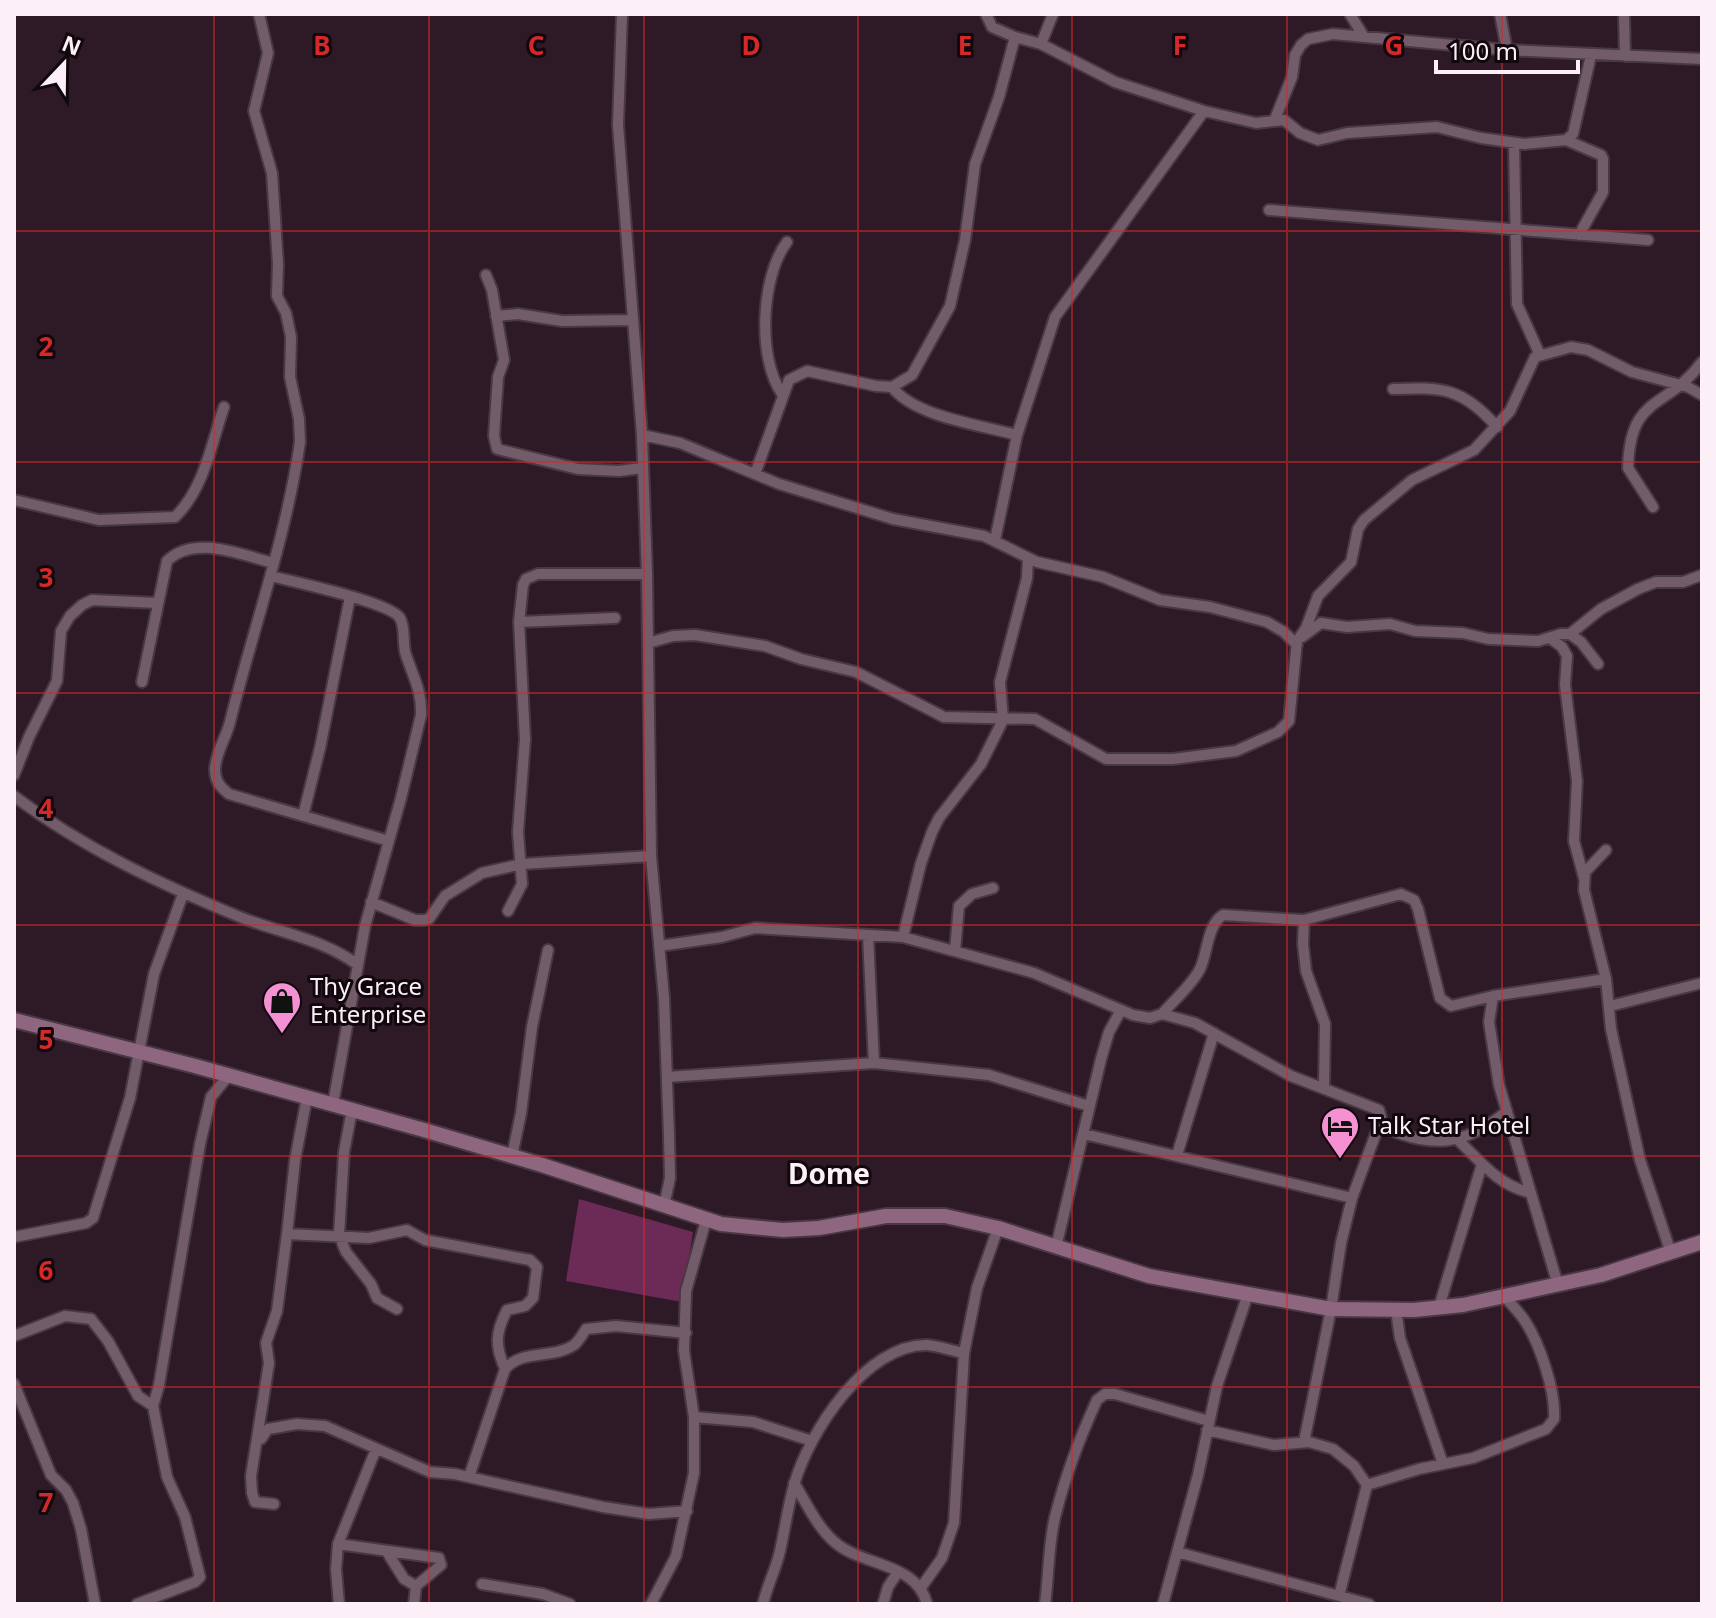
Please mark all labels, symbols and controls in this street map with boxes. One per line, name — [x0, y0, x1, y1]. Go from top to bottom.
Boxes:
north arrow — [24, 24, 104, 104]
scale bar — [1436, 24, 1578, 74]
text: N — [58, 27, 86, 62]
text: B — [313, 27, 331, 63]
text: C — [528, 27, 544, 63]
text: D — [741, 27, 761, 63]
text: E — [958, 27, 972, 63]
text: F — [1173, 27, 1187, 63]
text: G — [1385, 27, 1403, 63]
text: 100 m — [1448, 34, 1518, 67]
text: 2 — [39, 328, 54, 364]
text: 3 — [39, 559, 53, 595]
text: 4 — [39, 790, 54, 826]
place label: Thy Grace Enterprise — [310, 969, 426, 1030]
shop icon: Thy Grace Enterprise — [261, 980, 303, 1035]
text: 5 — [39, 1021, 53, 1057]
hotel icon: Talk Star Hotel — [1319, 1105, 1361, 1160]
place label: Talk Star Hotel — [1368, 1108, 1530, 1141]
district label: Dome — [788, 1154, 870, 1192]
text: 6 — [39, 1252, 54, 1288]
text: 7 — [39, 1484, 54, 1520]

